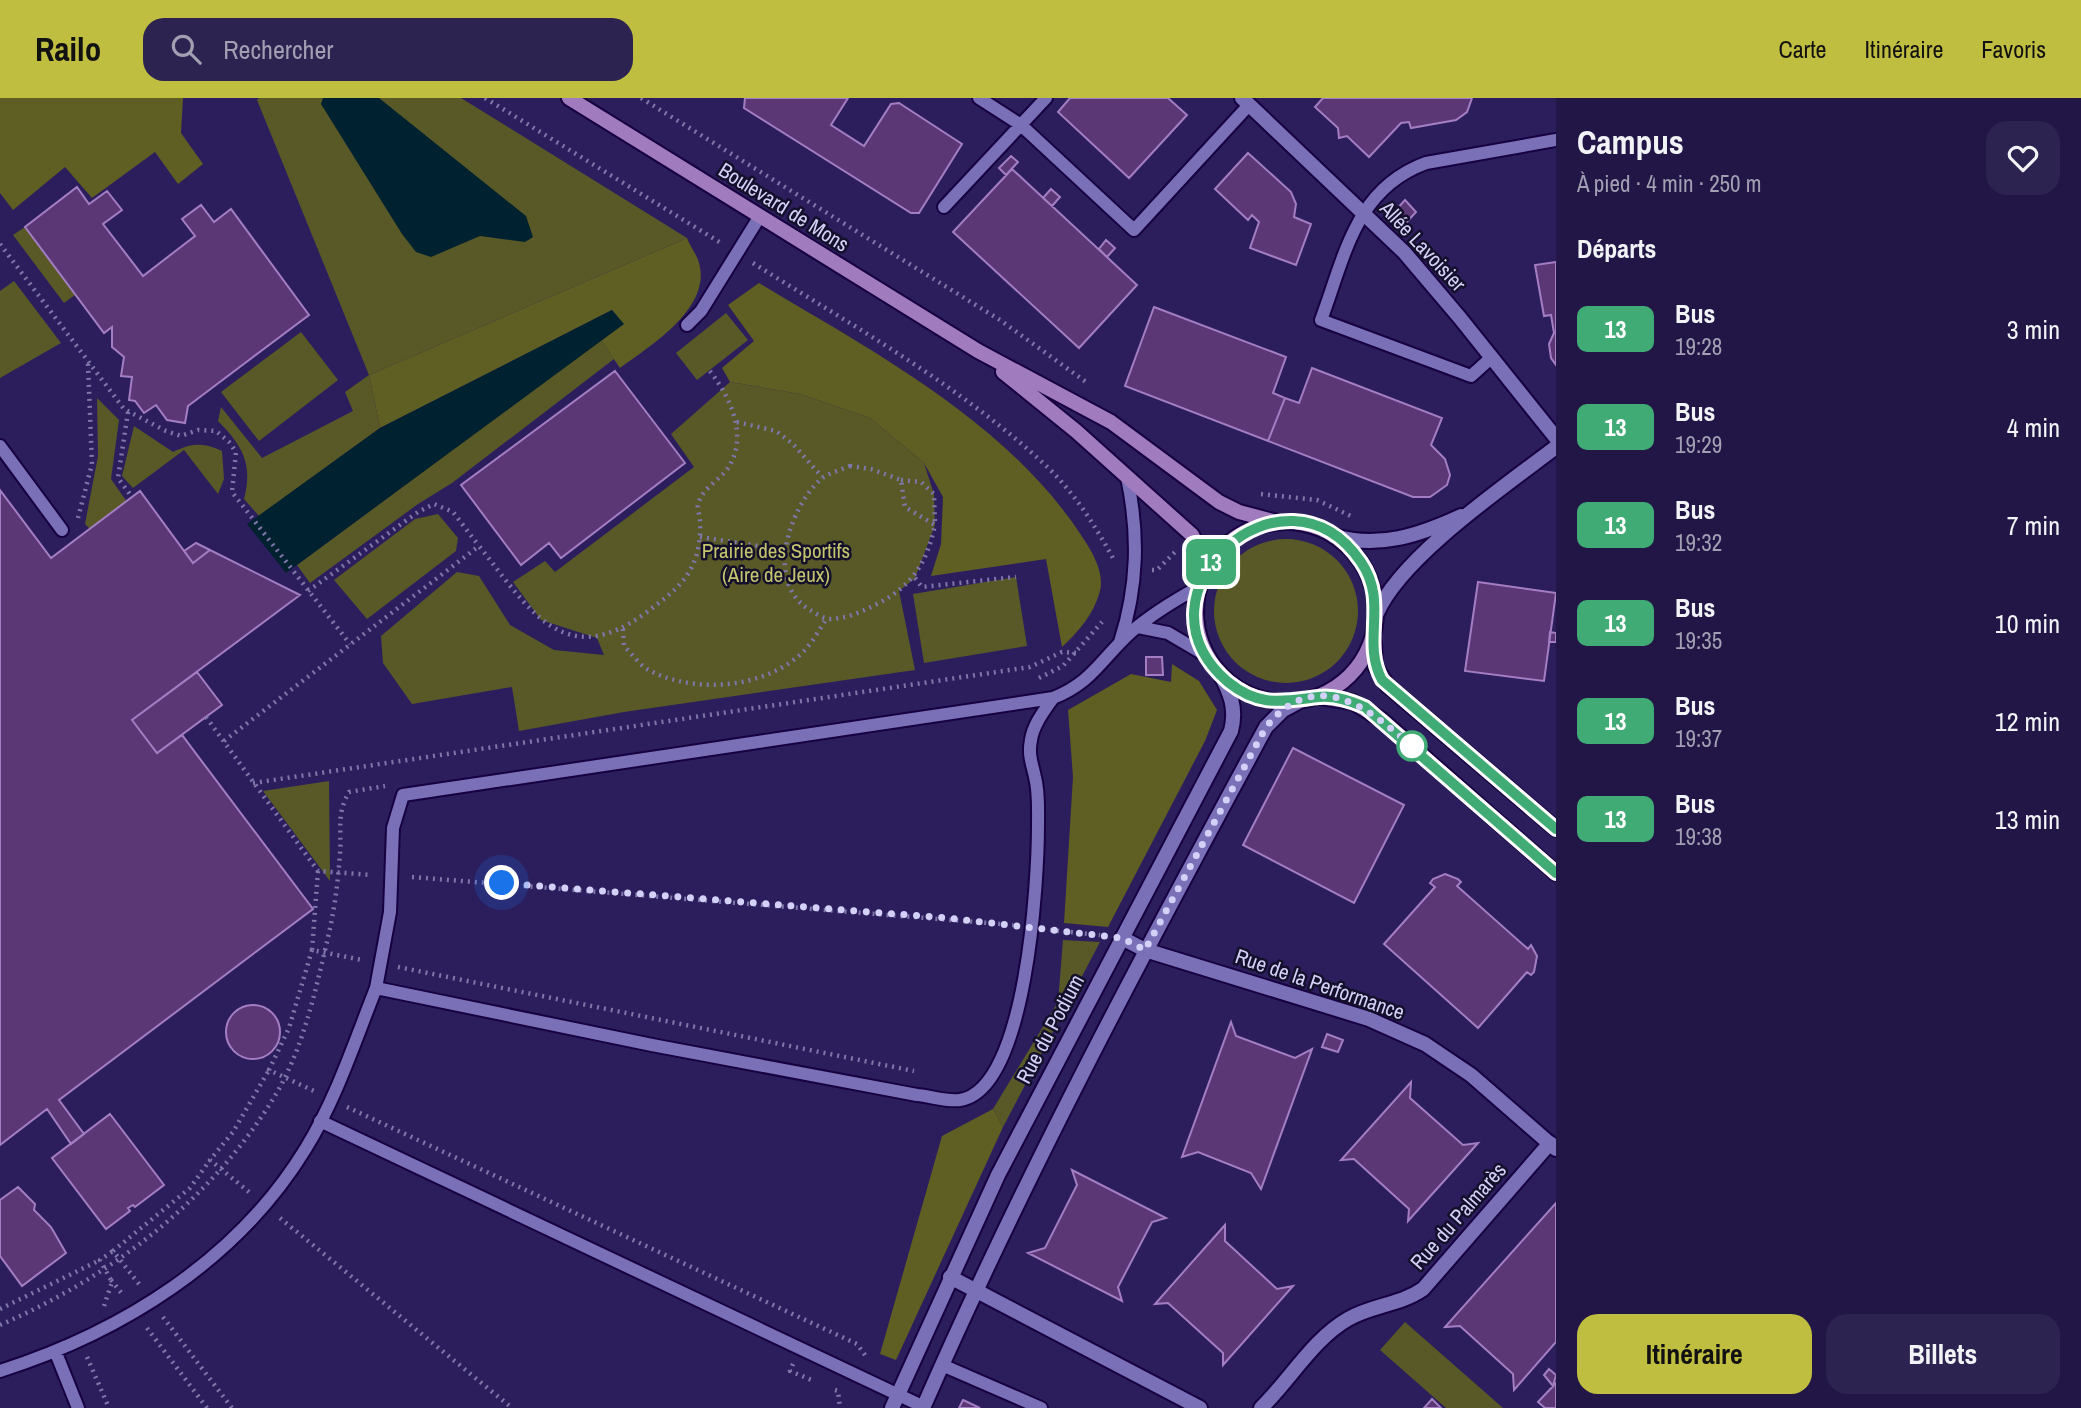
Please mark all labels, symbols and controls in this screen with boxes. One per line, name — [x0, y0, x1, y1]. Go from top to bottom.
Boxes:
search box — [143, 18, 633, 81]
text: Railo — [35, 27, 101, 71]
icon: search — [167, 30, 205, 68]
text: Rechercher — [223, 32, 333, 67]
text: Carte — [1778, 33, 1827, 65]
text: Itinéraire — [1865, 33, 1943, 65]
text: Favoris — [1981, 33, 2046, 65]
text: Campus — [1577, 120, 1684, 164]
button: heart — [1986, 121, 2060, 195]
street label: Boulevard de Mons — [713, 155, 855, 259]
text: À pied · 4 min · 250 m — [1577, 168, 1762, 199]
street label: Allée Lavoisier — [1373, 194, 1473, 298]
text: Départs — [1577, 231, 1656, 266]
text: Bus — [1675, 296, 1715, 331]
text: 3 min — [2007, 312, 2060, 347]
text: 13 — [1605, 313, 1626, 345]
text: 19:28 — [1675, 331, 1722, 362]
text: Bus — [1675, 394, 1715, 429]
text: 4 min — [2007, 410, 2060, 445]
text: 13 — [1605, 411, 1626, 443]
text: 19:29 — [1675, 429, 1722, 460]
text: Bus — [1675, 492, 1715, 527]
text: 7 min — [2007, 508, 2060, 543]
text: 13 — [1605, 509, 1626, 541]
text: 19:32 — [1675, 527, 1722, 558]
park label: Prairie des Sportifs (Aire de Jeux) — [702, 536, 850, 589]
line badge: 13 — [1180, 539, 1242, 585]
text: 13 — [1200, 546, 1222, 578]
text: Bus — [1675, 590, 1715, 625]
text: 10 min — [1995, 606, 2060, 641]
text: 13 — [1605, 607, 1626, 639]
text: 19:35 — [1675, 625, 1722, 656]
text: Bus — [1675, 688, 1715, 723]
text: 12 min — [1995, 704, 2060, 739]
text: 13 — [1605, 705, 1626, 737]
text: 19:37 — [1675, 723, 1722, 754]
unlabelled marker — [1397, 731, 1427, 761]
text: Bus — [1675, 786, 1715, 821]
text: 13 min — [1995, 802, 2060, 837]
text: 13 — [1605, 803, 1626, 835]
text: 19:38 — [1675, 821, 1722, 852]
your location — [484, 865, 519, 900]
street label: Rue de la Performance — [1232, 941, 1408, 1027]
street label: Rue du Podium — [1009, 969, 1091, 1089]
street label: Rue du Palmarès — [1403, 1156, 1513, 1276]
button: Itinéraire — [1577, 1314, 1812, 1394]
button: Billets — [1826, 1314, 2060, 1394]

